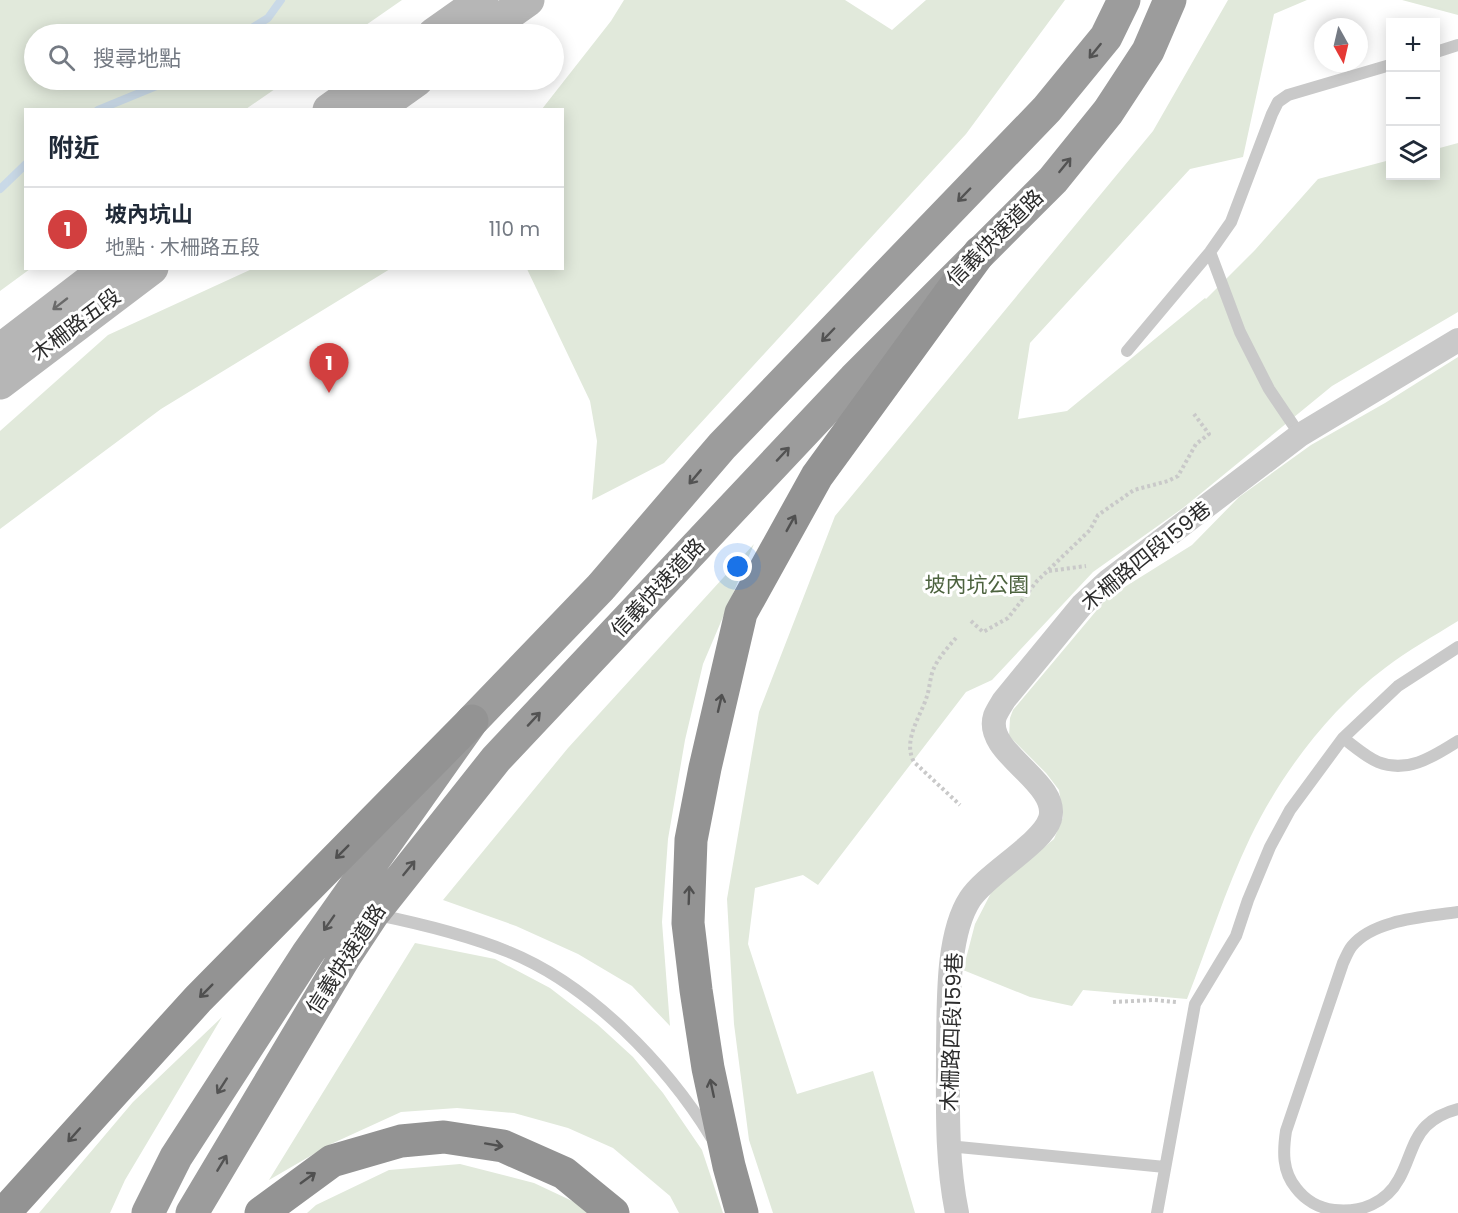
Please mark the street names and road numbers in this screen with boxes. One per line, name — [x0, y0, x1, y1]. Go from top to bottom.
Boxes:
street label: 信義快速道路 — [940, 183, 1049, 292]
street label: 木柵路五段 — [25, 281, 126, 368]
street label: 木柵路四段159巷 — [1075, 494, 1217, 617]
street label: 信義快速道路 — [604, 532, 711, 644]
street label: 信義快速道路 — [299, 898, 392, 1019]
street label: 木柵路四段159巷 — [934, 952, 969, 1112]

